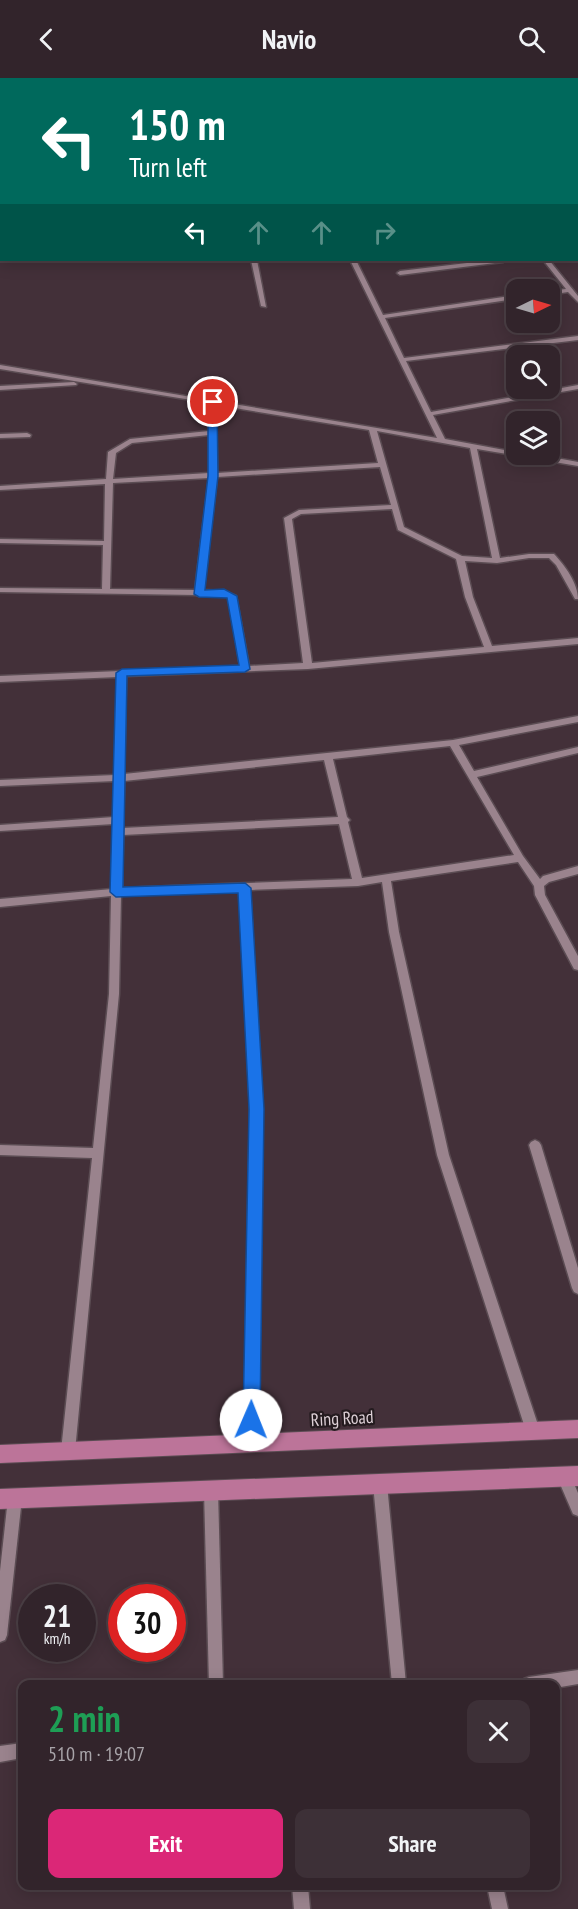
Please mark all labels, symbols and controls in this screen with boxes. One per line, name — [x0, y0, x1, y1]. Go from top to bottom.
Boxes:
text: Navio — [262, 22, 316, 56]
icon: back — [30, 23, 63, 56]
icon: search — [515, 23, 548, 56]
text: 150 m — [129, 97, 226, 152]
icon: left — [30, 102, 108, 180]
text: Turn left — [129, 150, 207, 184]
icon: left — [179, 216, 212, 249]
icon: ahead — [242, 216, 275, 249]
icon: ahead — [305, 216, 338, 249]
icon: right — [368, 216, 401, 249]
north arrow — [506, 279, 560, 333]
map controls — [506, 279, 560, 465]
button: search — [506, 345, 560, 399]
pin — [187, 376, 238, 427]
icon: arrive — [196, 385, 229, 418]
button: layers — [506, 411, 560, 465]
position arrow — [219, 1388, 283, 1452]
street label: Ring Road — [310, 1405, 374, 1431]
speed limit sign: 30 — [108, 1584, 186, 1662]
text: 21 — [43, 1596, 71, 1635]
text: km/h — [44, 1629, 70, 1648]
text: 2 min — [48, 1695, 121, 1742]
button: close — [467, 1700, 530, 1763]
text: 510 m · 19:07 — [48, 1741, 145, 1767]
button: Exit — [48, 1809, 283, 1878]
button: Share — [295, 1809, 530, 1878]

